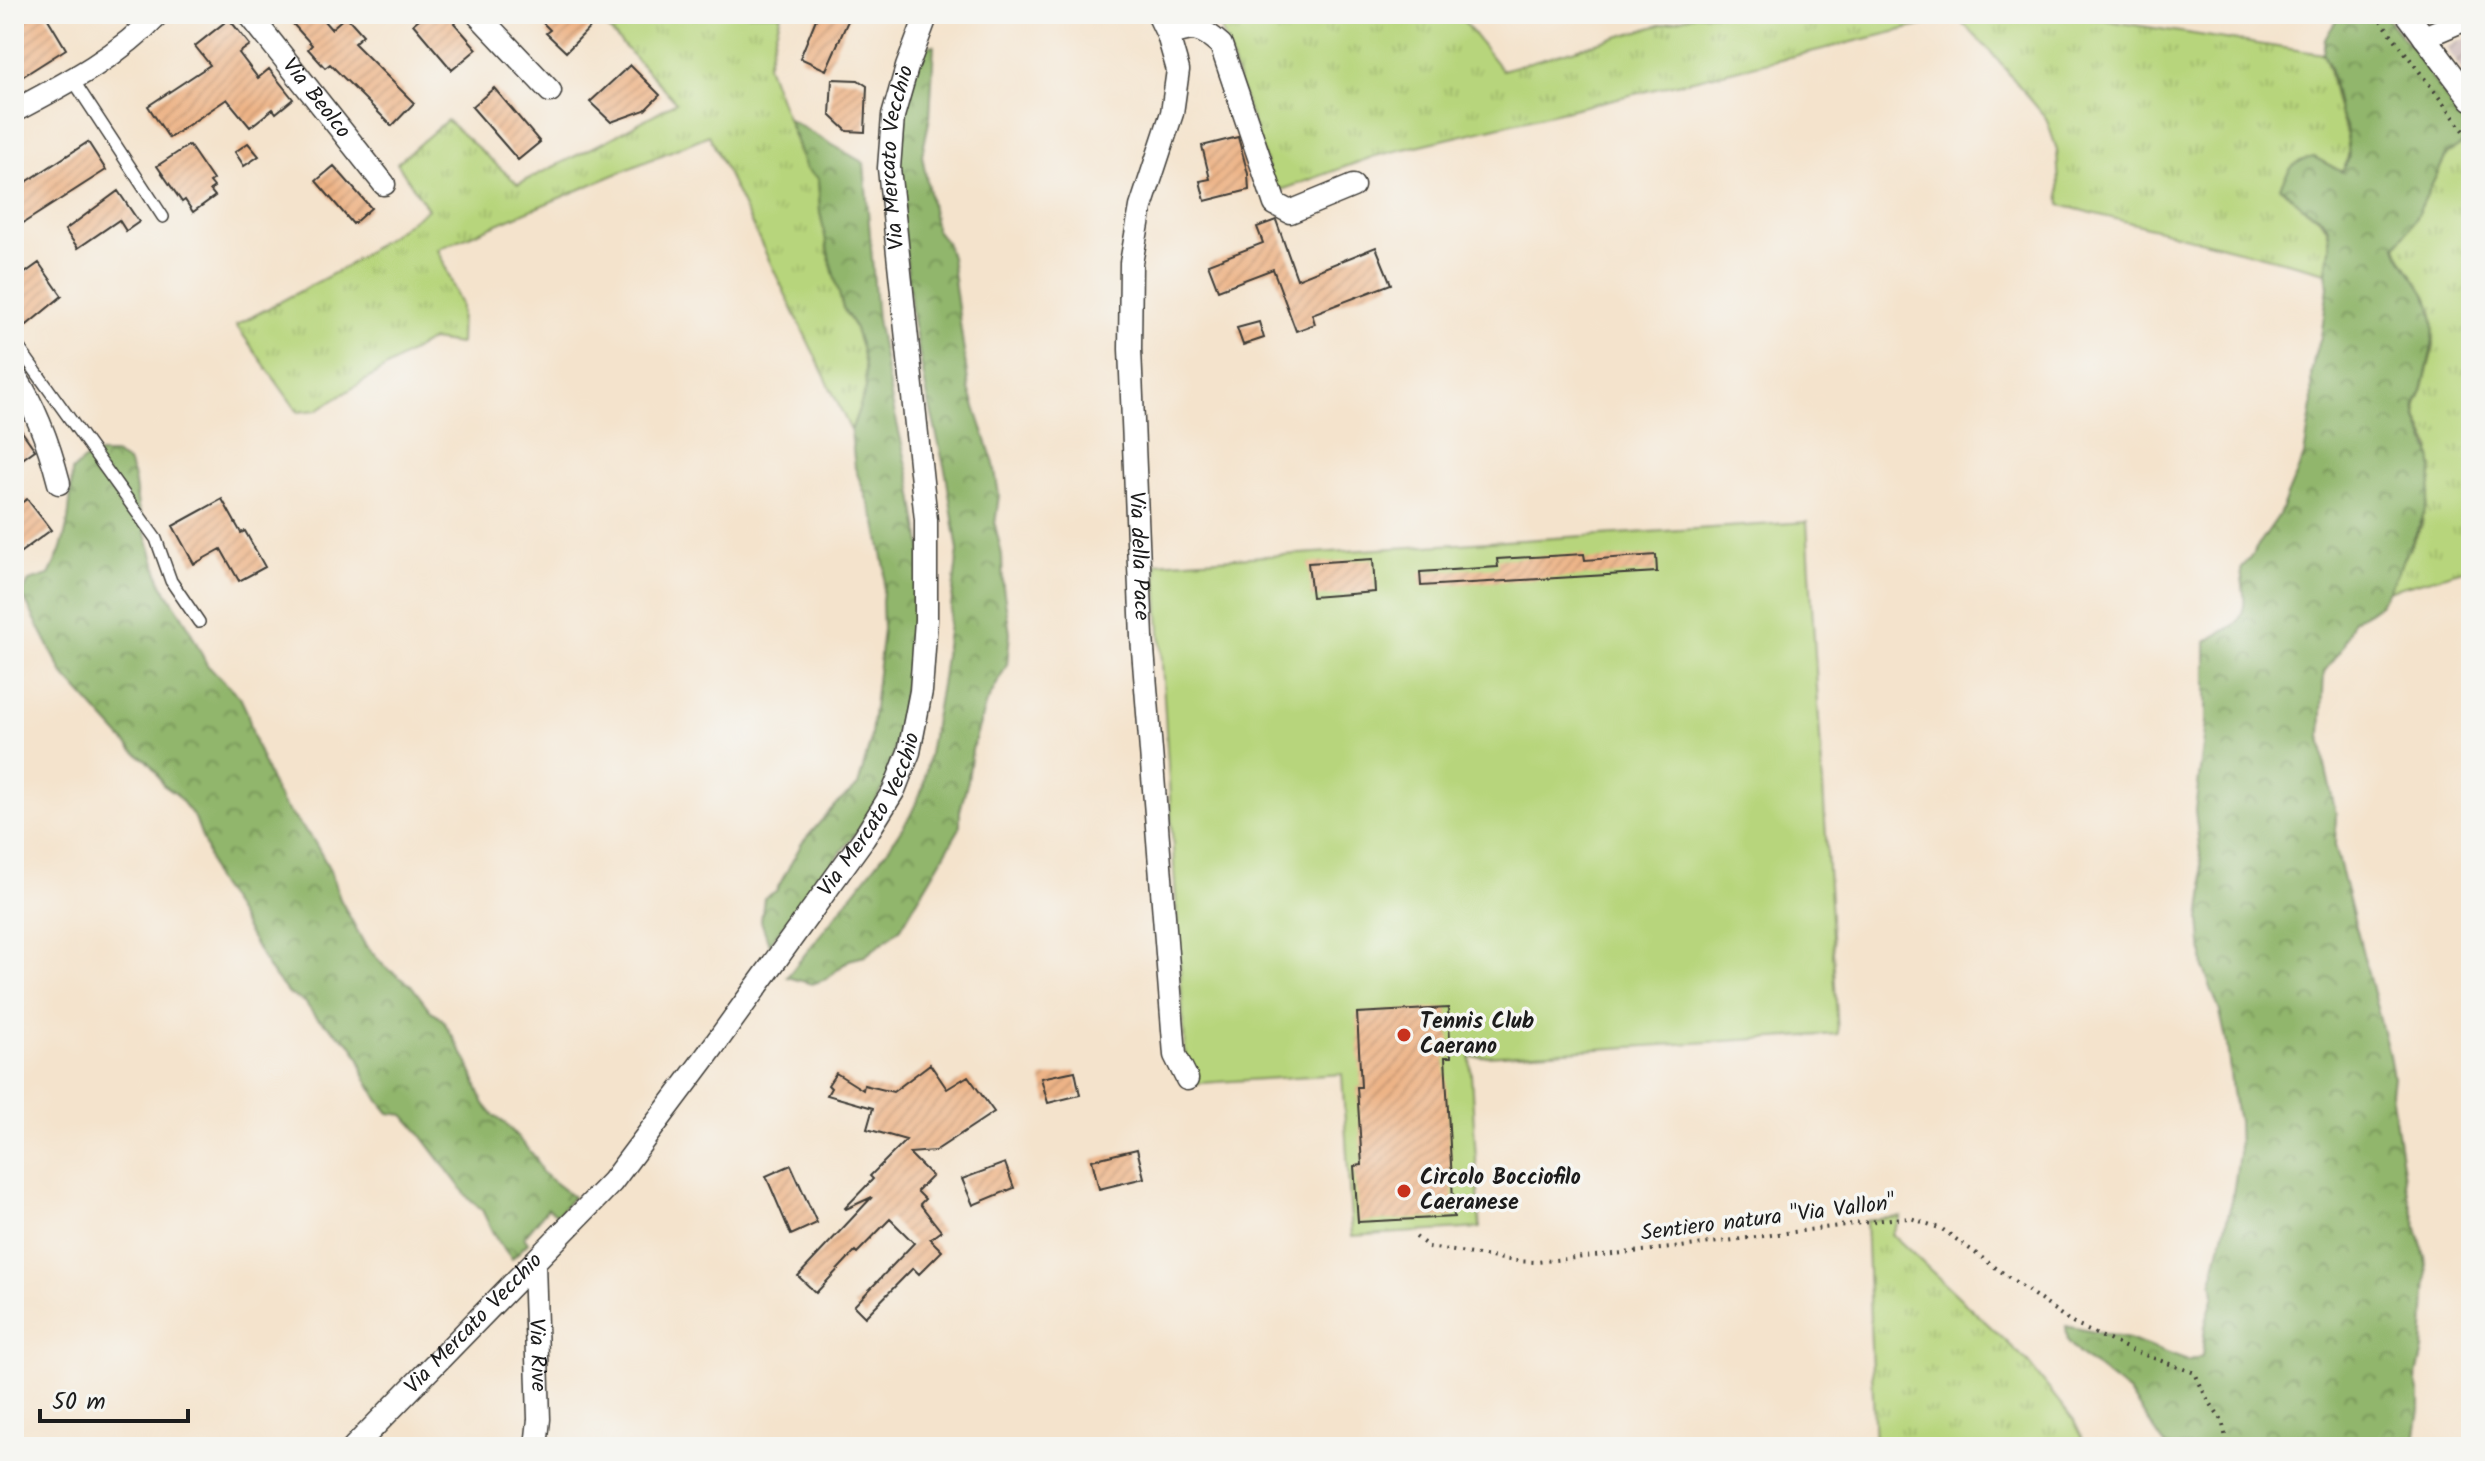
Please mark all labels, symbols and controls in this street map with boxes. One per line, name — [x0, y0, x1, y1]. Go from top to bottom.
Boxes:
street label: Via Beolco — [273, 50, 359, 147]
street label: Via Mercato Vecchio — [871, 61, 924, 252]
street label: Via della Pace — [1118, 491, 1159, 621]
street label: Via Mercato Vecchio — [809, 730, 930, 905]
place label: Tennis Club Caerano — [1420, 1005, 1534, 1065]
marker: Tennis Club Caerano — [1395, 1026, 1413, 1044]
place label: Circolo Bocciofilo Caeranese — [1420, 1161, 1581, 1221]
marker: Circolo Bocciofilo Caeranese — [1395, 1182, 1413, 1200]
street label: Sentiero natura "Via Vallon" — [1639, 1186, 1897, 1252]
street label: Via Mercato Vecchio — [396, 1245, 552, 1403]
street label: Via Rive — [518, 1318, 556, 1392]
scale bar — [40, 1373, 188, 1423]
text: 50 m — [52, 1383, 106, 1422]

